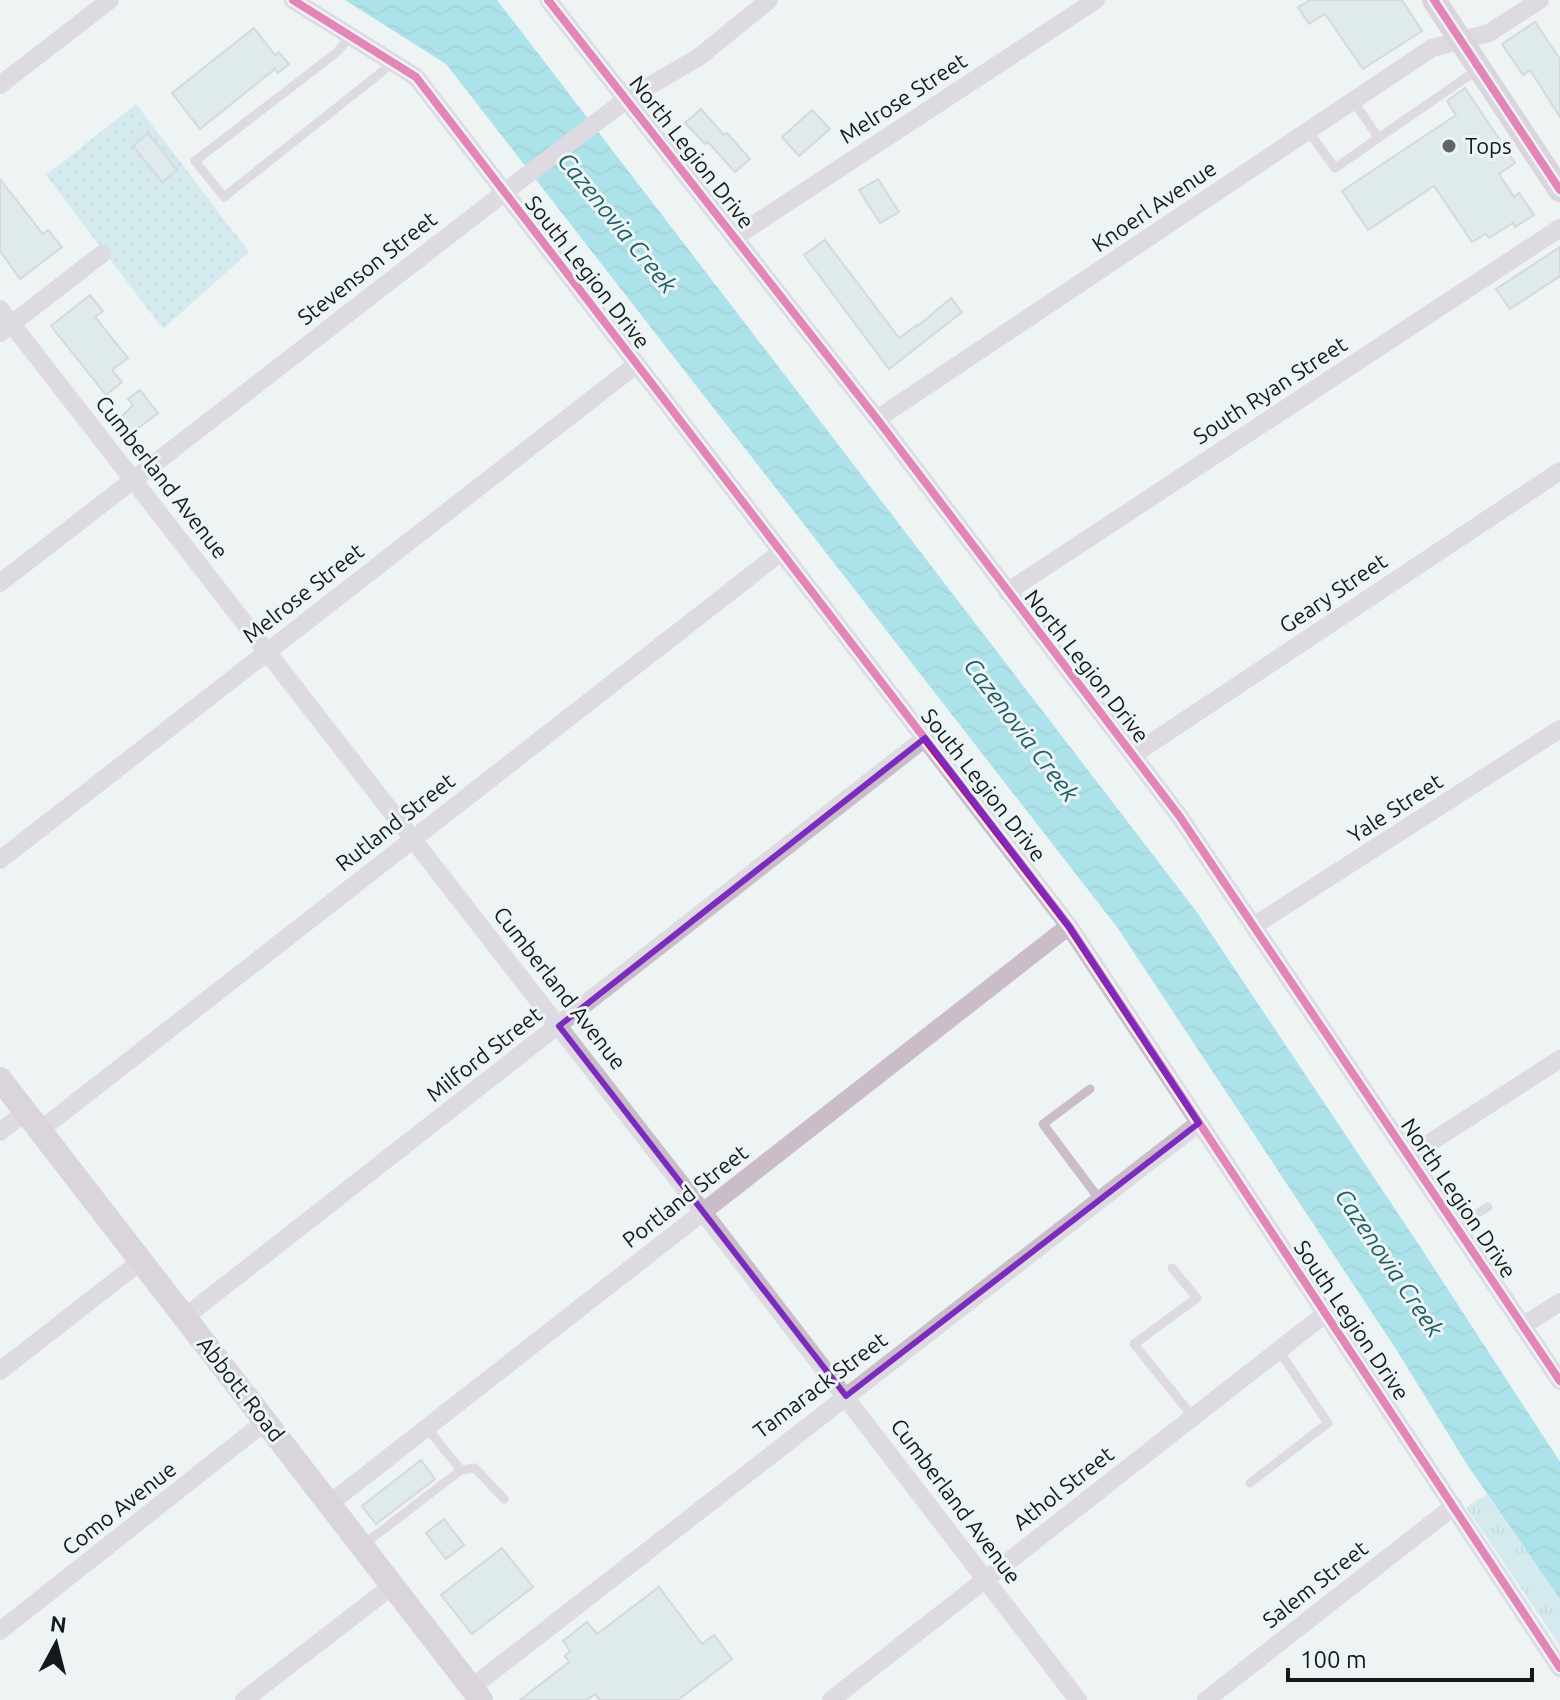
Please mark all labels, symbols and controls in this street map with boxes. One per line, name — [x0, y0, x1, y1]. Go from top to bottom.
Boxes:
street label: Melrose Street — [835, 47, 971, 148]
street label: North Legion Drive — [625, 70, 760, 233]
place label: Tops — [1465, 133, 1511, 158]
marker: Tops — [1440, 137, 1458, 155]
water label: Cazenovia Creek — [552, 147, 683, 299]
street label: Knoerl Avenue — [1087, 155, 1220, 256]
street label: South Legion Drive — [521, 190, 656, 353]
street label: Stevenson Street — [292, 205, 441, 330]
street label: South Ryan Street — [1188, 330, 1351, 448]
street label: Cumberland Avenue — [91, 390, 234, 563]
street label: Melrose Street — [237, 537, 368, 648]
street label: Geary Street — [1274, 547, 1391, 638]
street label: North Legion Drive — [1020, 584, 1155, 747]
water label: Cazenovia Creek — [959, 653, 1085, 807]
street label: South Legion Drive — [917, 703, 1052, 866]
street label: Rutland Street — [330, 767, 459, 876]
street label: Yale Street — [1343, 768, 1447, 847]
street label: Cumberland Avenue — [489, 901, 632, 1074]
street label: Milford Street — [421, 1001, 546, 1106]
street label: North Legion Drive — [1397, 1113, 1522, 1282]
street label: Portland Street — [617, 1139, 752, 1252]
water label: Cazenovia Creek — [1330, 1183, 1449, 1343]
street label: South Legion Drive — [1290, 1235, 1415, 1404]
street label: Tamarack Street — [748, 1326, 892, 1443]
street label: Abbott Road — [193, 1331, 290, 1446]
street label: Cumberland Avenue — [886, 1413, 1027, 1588]
street label: Athol Street — [1007, 1440, 1118, 1535]
street label: Como Avenue — [57, 1455, 181, 1560]
street label: Salem Street — [1257, 1535, 1372, 1632]
north arrow — [16, 1604, 96, 1684]
text: N — [49, 1610, 68, 1637]
scale bar — [1288, 1632, 1532, 1682]
text: 100 m — [1300, 1646, 1367, 1673]

